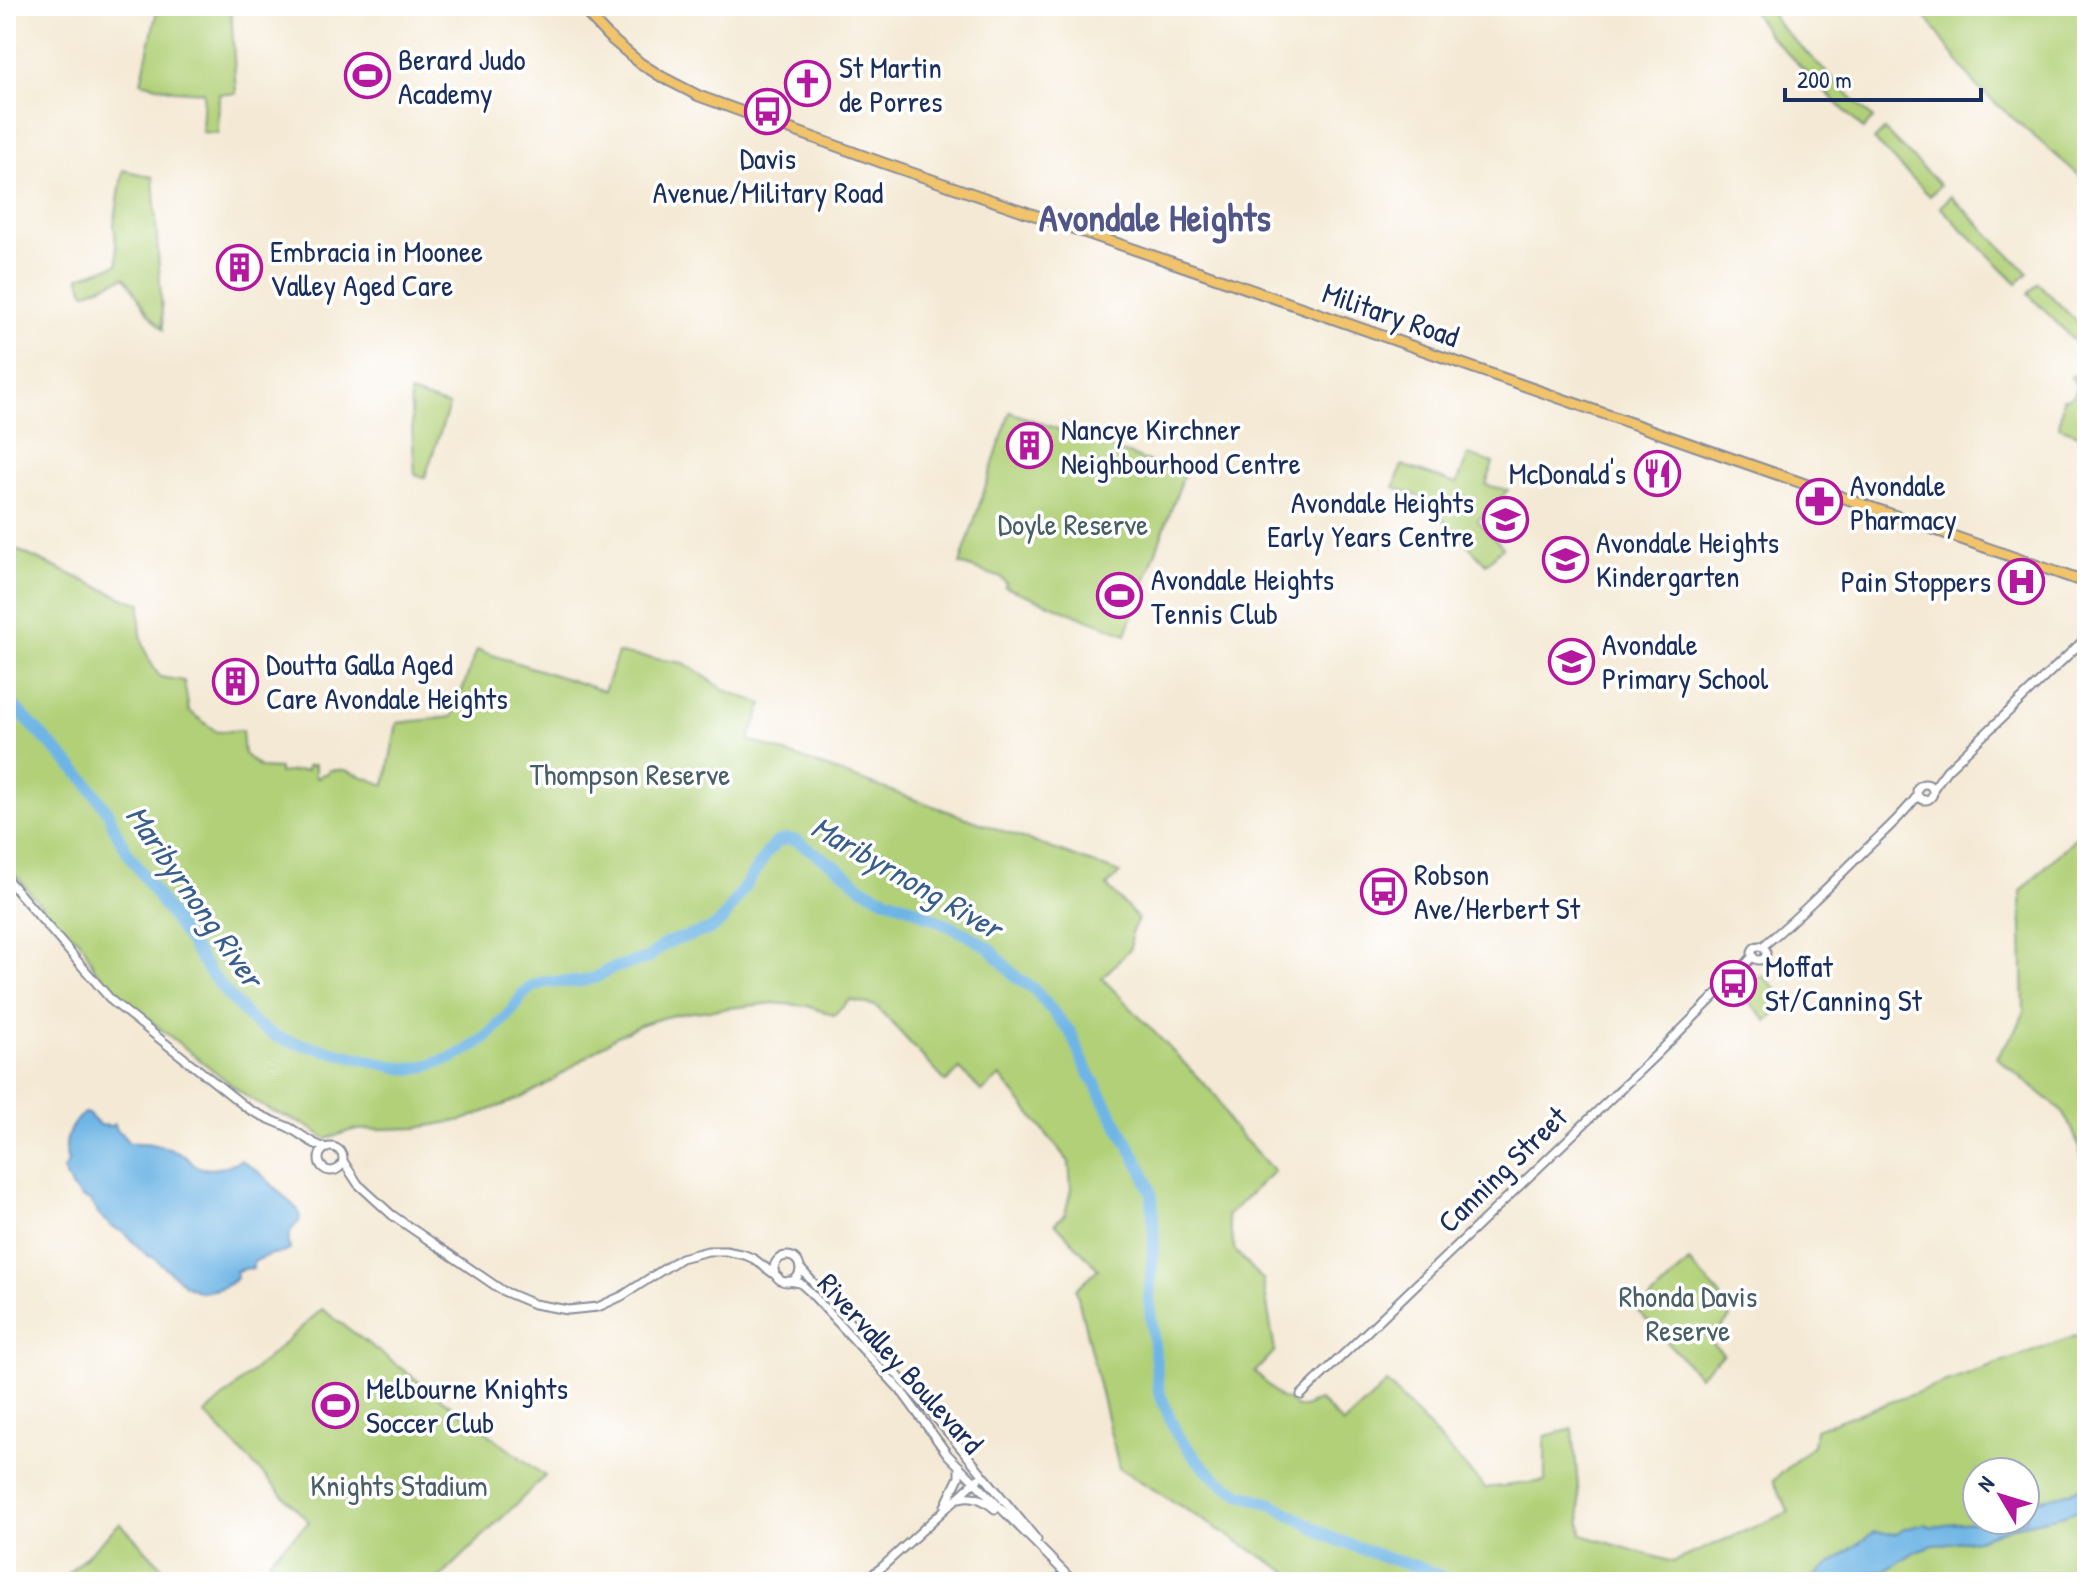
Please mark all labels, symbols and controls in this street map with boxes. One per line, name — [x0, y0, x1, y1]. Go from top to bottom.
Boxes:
place label: Berard Judo Academy — [398, 39, 526, 113]
place label: St Martin de Porres — [839, 47, 943, 121]
sports icon: Berard Judo Academy — [343, 52, 391, 100]
scale bar — [1785, 52, 1981, 102]
church icon: St Martin de Porres — [784, 60, 832, 108]
text: 200 m — [1797, 63, 1852, 95]
bus stop icon: Davis Avenue/Military Road — [744, 88, 792, 136]
place label: Davis Avenue/Military Road — [653, 138, 884, 212]
district label: Avondale Heights — [1039, 191, 1271, 244]
place label: Embracia in Moonee Valley Aged Care — [270, 231, 483, 305]
building icon: Embracia in Moonee Valley Aged Care — [215, 244, 263, 292]
street label: Military Road — [1318, 272, 1465, 356]
place label: Nancye Kirchner Neighbourhood Centre — [1061, 409, 1301, 483]
building icon: Nancye Kirchner Neighbourhood Centre — [1006, 422, 1054, 470]
restaurant icon: McDonald's — [1633, 449, 1681, 497]
place label: McDonald's — [1509, 453, 1626, 493]
place label: Avondale Pharmacy — [1850, 465, 1957, 539]
pharmacy icon: Avondale Pharmacy — [1795, 478, 1843, 526]
place label: Avondale Heights Early Years Centre — [1267, 482, 1474, 556]
school or university icon: Avondale Heights Early Years Centre — [1481, 495, 1529, 543]
park label: Doyle Reserve — [998, 504, 1148, 544]
place label: Avondale Heights Kindergarten — [1596, 522, 1779, 596]
school or university icon: Avondale Heights Kindergarten — [1541, 535, 1589, 583]
hospital icon: Pain Stoppers — [1998, 557, 2046, 605]
place label: Avondale Heights Tennis Club — [1151, 559, 1334, 633]
place label: Pain Stoppers — [1841, 561, 1991, 601]
sports icon: Avondale Heights Tennis Club — [1096, 572, 1144, 620]
place label: Avondale Primary School — [1602, 624, 1768, 698]
school or university icon: Avondale Primary School — [1547, 637, 1595, 685]
place label: Doutta Galla Aged Care Avondale Heights — [266, 644, 508, 718]
building icon: Doutta Galla Aged Care Avondale Heights — [211, 657, 259, 705]
park label: Thompson Reserve — [530, 754, 730, 794]
water label: Maribyrnong River — [116, 796, 276, 999]
water label: Maribyrnong River — [804, 805, 1013, 951]
place label: Robson Ave/Herbert St — [1414, 854, 1581, 928]
bus stop icon: Robson Ave/Herbert St — [1359, 867, 1407, 915]
place label: Moffat St/Canning St — [1765, 946, 1922, 1020]
bus stop icon: Moffat St/Canning St — [1710, 959, 1758, 1007]
street label: Canning Street — [1429, 1097, 1576, 1241]
street label: Rivervalley Boulevard — [809, 1264, 993, 1462]
park label: Rhonda Davis Reserve — [1619, 1276, 1757, 1350]
place label: Melbourne Knights Soccer Club — [366, 1368, 568, 1442]
sports icon: Melbourne Knights Soccer Club — [311, 1381, 359, 1429]
north arrow — [1961, 1456, 2041, 1536]
park label: Knights Stadium — [310, 1465, 488, 1505]
text: N — [1970, 1470, 2001, 1498]

